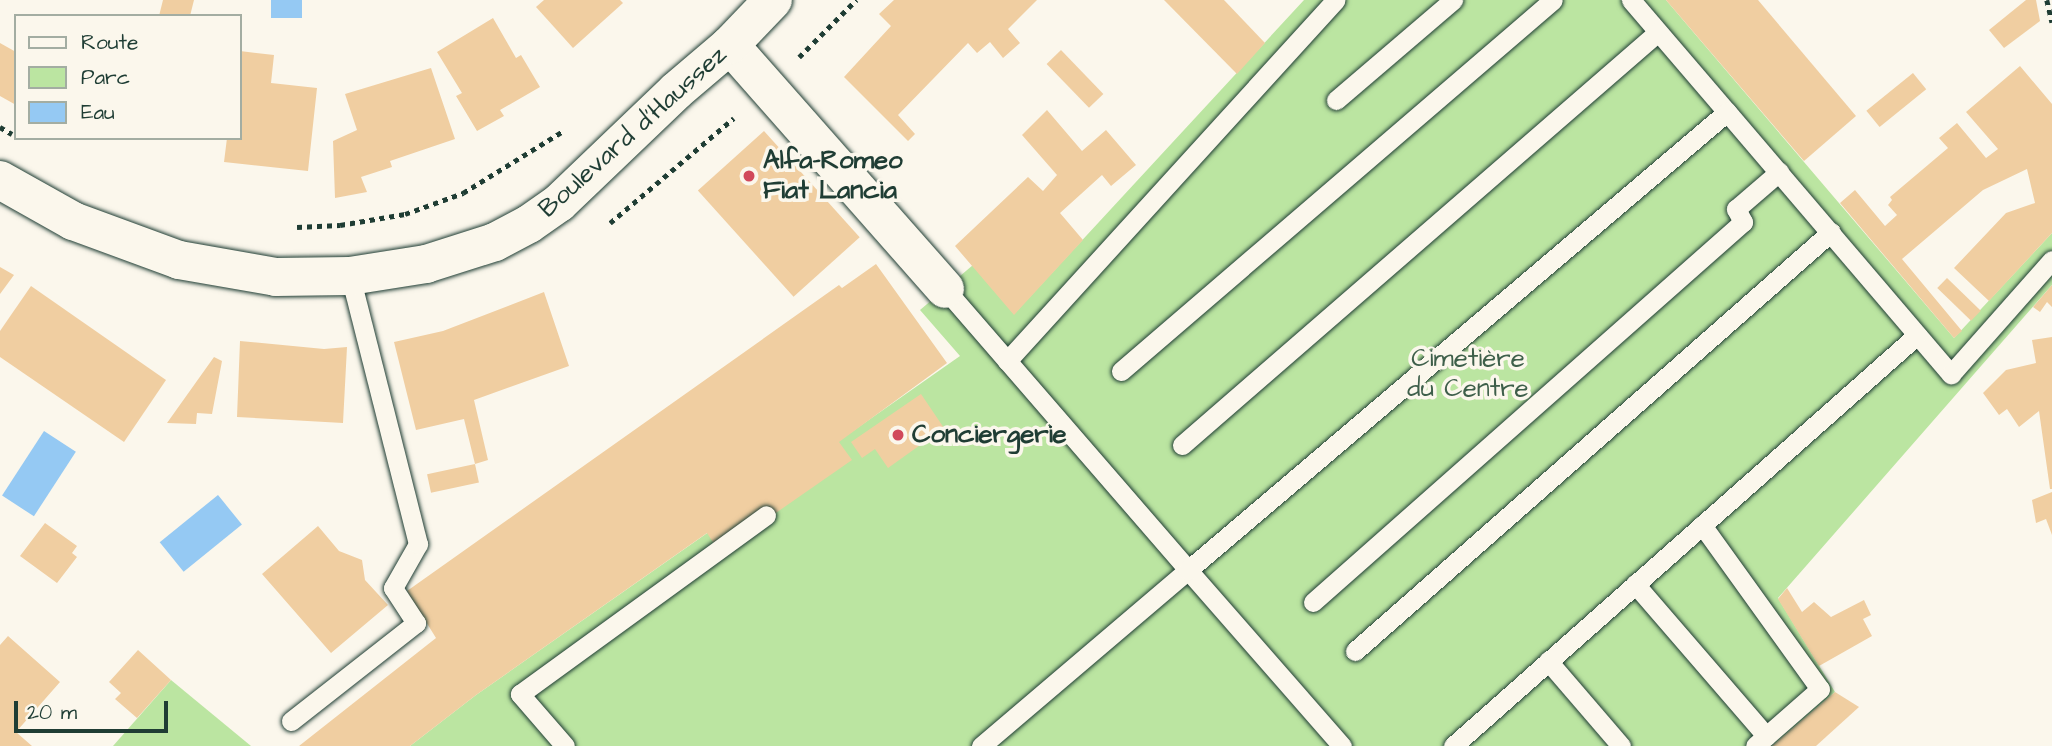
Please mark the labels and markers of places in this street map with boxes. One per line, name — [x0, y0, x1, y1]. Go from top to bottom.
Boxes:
place label: Alfa-Romeo Fiat Lancia — [763, 145, 903, 206]
marker: Alfa-Romeo Fiat Lancia — [741, 168, 757, 184]
place label: Conciergerie — [912, 419, 1067, 451]
marker: Conciergerie — [890, 427, 906, 443]

